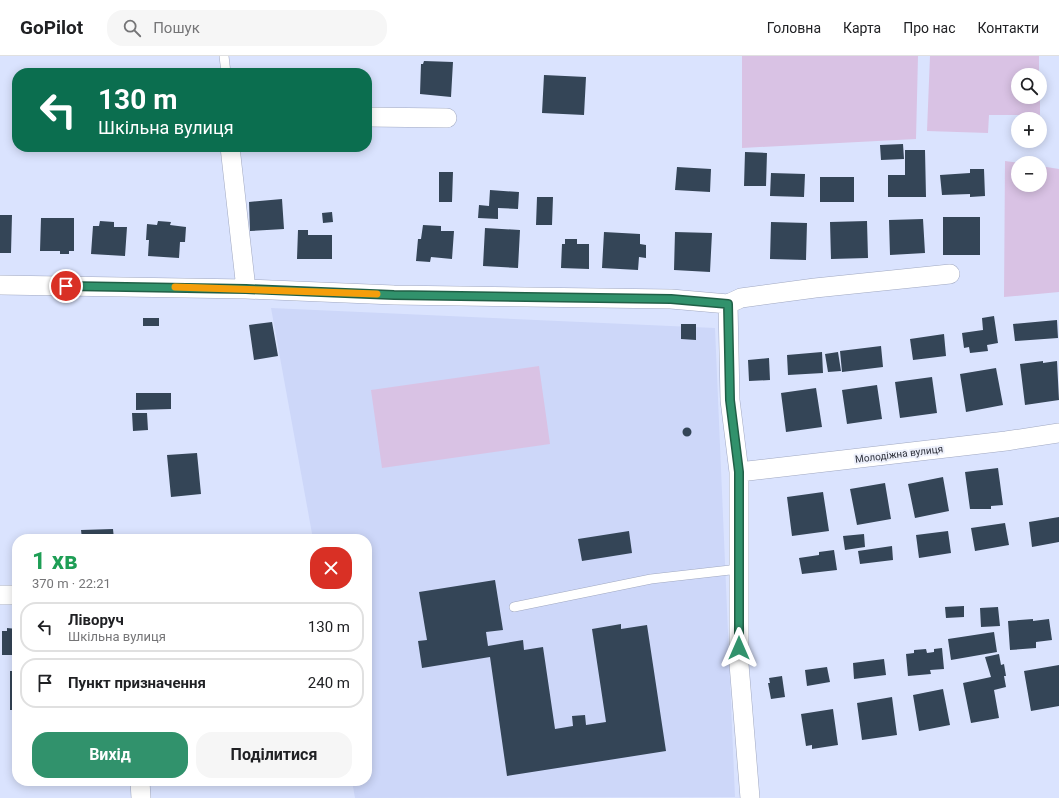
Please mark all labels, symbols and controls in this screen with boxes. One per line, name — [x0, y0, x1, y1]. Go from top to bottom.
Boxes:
search box — [107, 10, 387, 46]
text: GoPilot — [20, 16, 83, 39]
icon: search — [121, 17, 143, 39]
text: Пошук — [153, 19, 200, 37]
text: Головна — [767, 20, 821, 36]
text: Карта — [843, 20, 881, 36]
text: Про нас — [903, 20, 956, 36]
text: Контакти — [978, 20, 1039, 36]
map controls — [1011, 68, 1047, 192]
button: search — [1011, 68, 1047, 104]
text: 130 m — [98, 83, 177, 116]
icon: left — [32, 84, 84, 136]
button: + — [1011, 112, 1047, 148]
text: Шкільна вулиця — [98, 117, 234, 138]
button: − — [1011, 156, 1047, 192]
pin — [49, 269, 83, 303]
icon: arrive — [55, 275, 77, 297]
street label: Молодіжна вулиця — [854, 443, 944, 465]
text: 1 хв — [32, 547, 78, 575]
button: close — [310, 547, 352, 589]
text: 370 m · 22:21 — [32, 576, 111, 591]
text: Ліворуч — [68, 611, 124, 629]
icon: left — [34, 616, 56, 638]
text: 130 m — [308, 618, 350, 636]
position arrow — [718, 627, 760, 669]
text: Шкільна вулиця — [68, 629, 166, 644]
icon: arrive — [34, 672, 56, 694]
text: Пункт призначення — [68, 674, 206, 692]
text: 240 m — [308, 674, 350, 692]
button: Вихід — [32, 732, 188, 778]
button: Поділитися — [196, 732, 352, 778]

